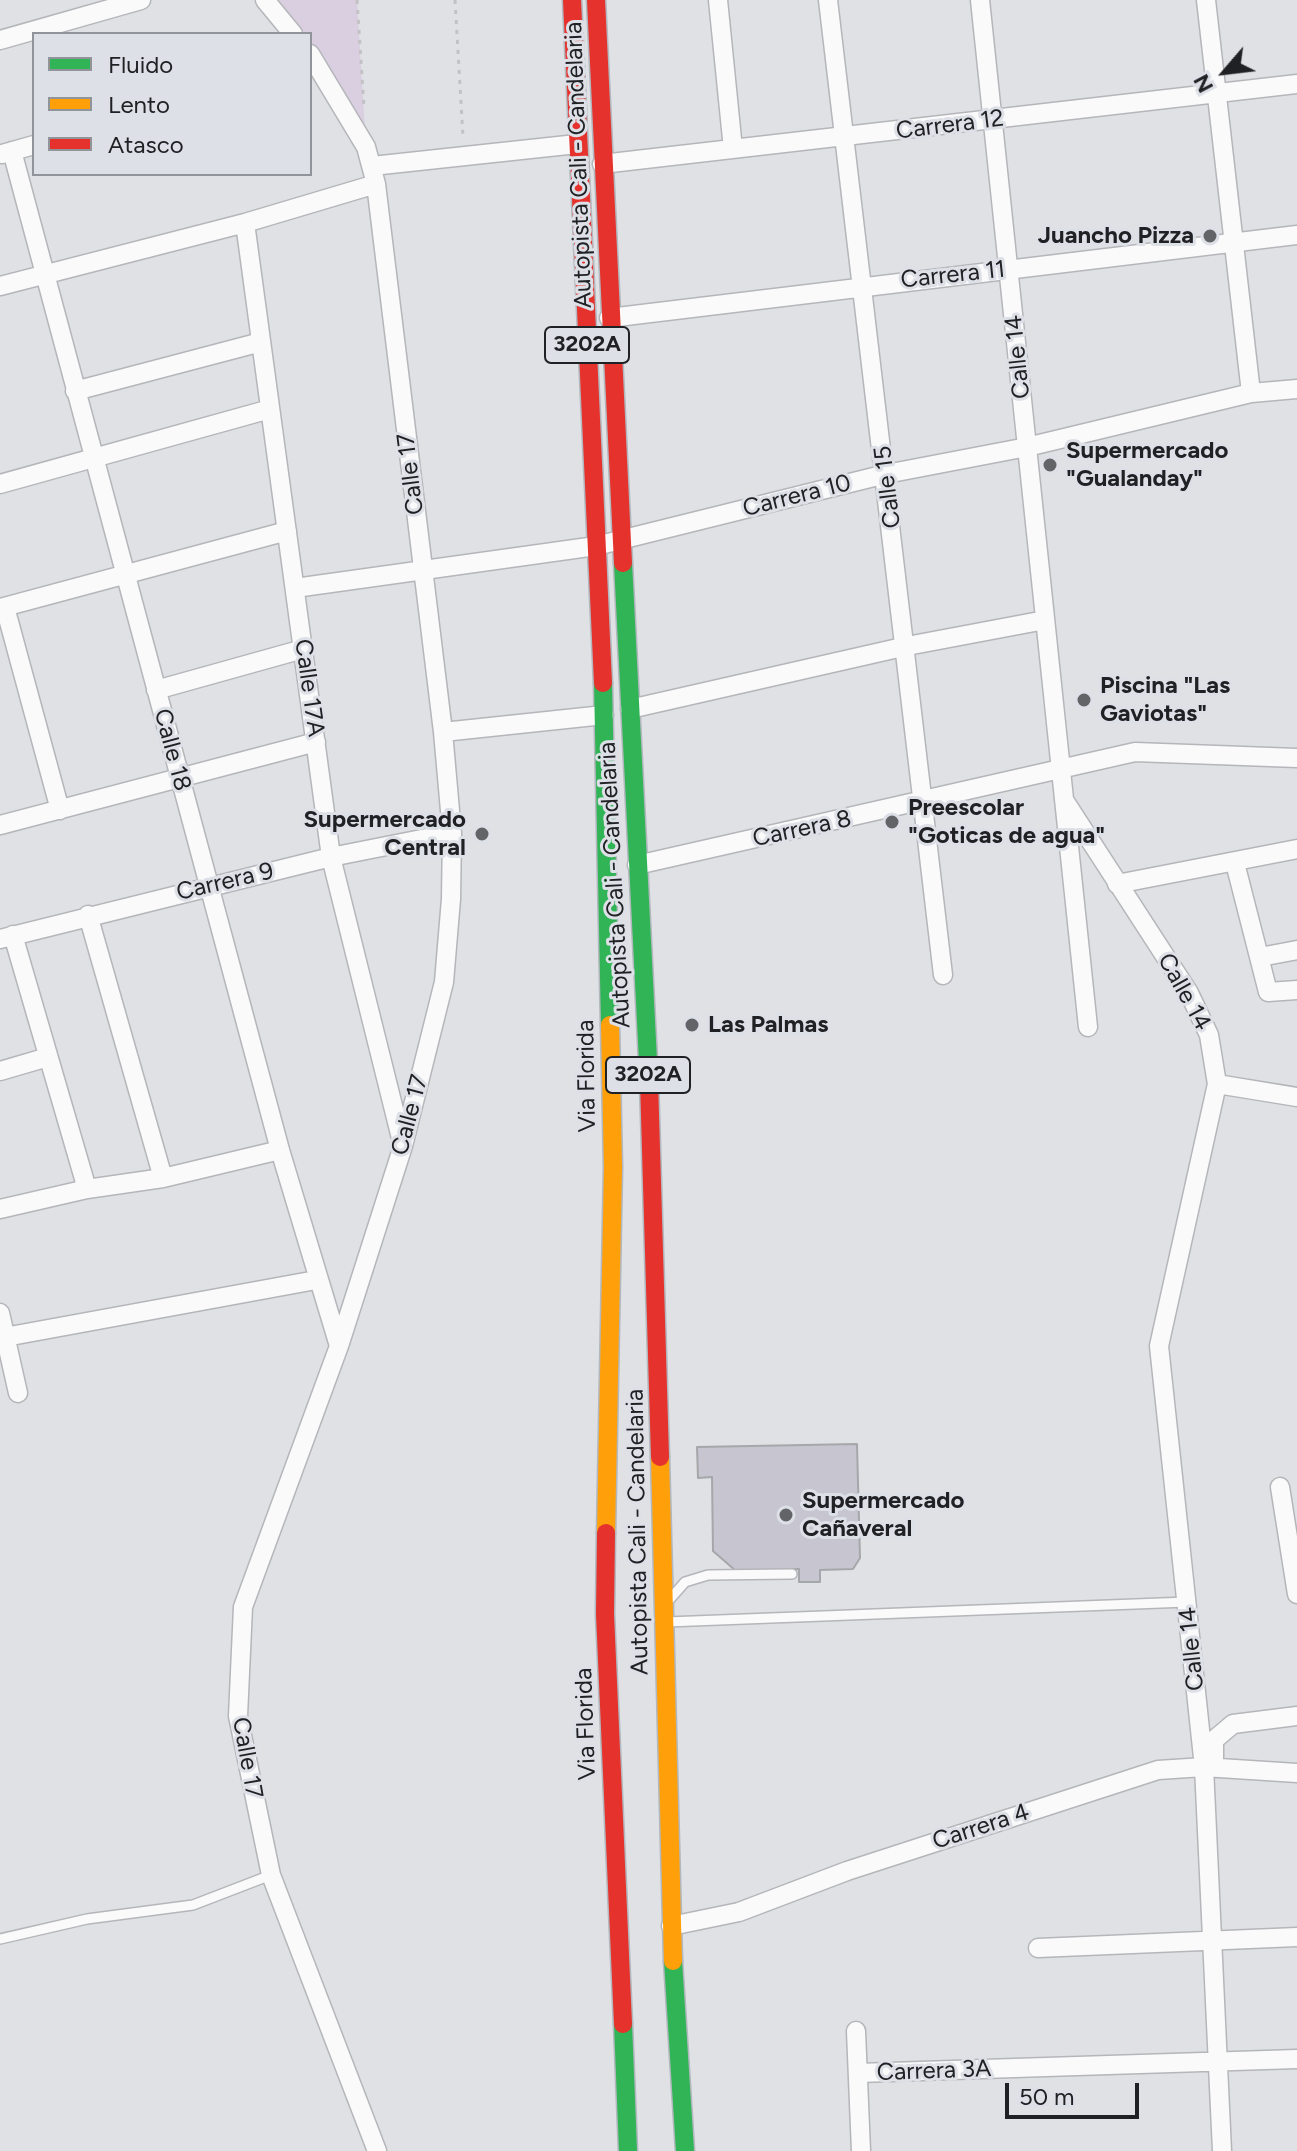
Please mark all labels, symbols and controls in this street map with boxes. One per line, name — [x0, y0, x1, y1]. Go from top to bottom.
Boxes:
street label: Autopista Cali - Candelaria — [560, 21, 598, 309]
legend — [32, 32, 312, 176]
north arrow — [1185, 32, 1265, 112]
text: Fluido — [108, 50, 173, 79]
text: N — [1187, 70, 1219, 97]
text: Lento — [108, 90, 170, 119]
street label: Carrera 12 — [894, 104, 1006, 146]
text: Atasco — [108, 130, 184, 159]
place label: Juancho Pizza — [1038, 222, 1194, 250]
marker: Juancho Pizza — [1201, 227, 1219, 245]
street label: Carrera 11 — [899, 255, 1007, 295]
street label: Calle 14 — [999, 314, 1037, 400]
road number: 3202A — [545, 327, 629, 363]
street label: Calle 17 — [392, 432, 430, 516]
place label: Supermercado "Gualanday" — [1066, 437, 1228, 493]
street label: Calle 15 — [869, 444, 907, 530]
marker: Supermercado "Gualanday" — [1041, 456, 1059, 474]
street label: Carrera 10 — [740, 469, 854, 523]
street label: Calle 17A — [288, 637, 330, 739]
place label: Piscina "Las Gaviotas" — [1100, 672, 1230, 728]
marker: Piscina "Las Gaviotas" — [1075, 691, 1093, 709]
street label: Calle 18 — [147, 706, 197, 794]
street label: Autopista Cali - Candelaria — [593, 741, 637, 1029]
place label: Preescolar "Goticas de agua" — [908, 794, 1105, 850]
street label: Carrera 8 — [750, 805, 854, 853]
place label: Supermercado Central — [304, 806, 466, 862]
marker: Preescolar "Goticas de agua" — [883, 813, 901, 831]
marker: Supermercado Central — [473, 825, 491, 843]
street label: Carrera 9 — [174, 857, 276, 907]
street label: Calle 14 — [1151, 948, 1217, 1036]
place label: Las Palmas — [708, 1011, 828, 1039]
marker: Las Palmas — [683, 1016, 701, 1034]
street label: Via Florida — [572, 1019, 602, 1133]
road number: 3202A — [606, 1057, 690, 1093]
street label: Calle 17 — [385, 1072, 435, 1158]
street label: Autopista Cali - Candelaria — [621, 1389, 655, 1675]
place label: Supermercado Cañaveral — [802, 1487, 964, 1543]
marker: Supermercado Cañaveral — [777, 1506, 795, 1524]
street label: Calle 14 — [1173, 1606, 1211, 1692]
street label: Via Florida — [570, 1667, 602, 1781]
street label: Calle 17 — [226, 1715, 268, 1801]
street label: Carrera 4 — [929, 1798, 1033, 1856]
street label: Carrera 3A — [876, 2055, 992, 2087]
scale bar — [1009, 2067, 1143, 2117]
text: 50 m — [1019, 2082, 1075, 2111]

